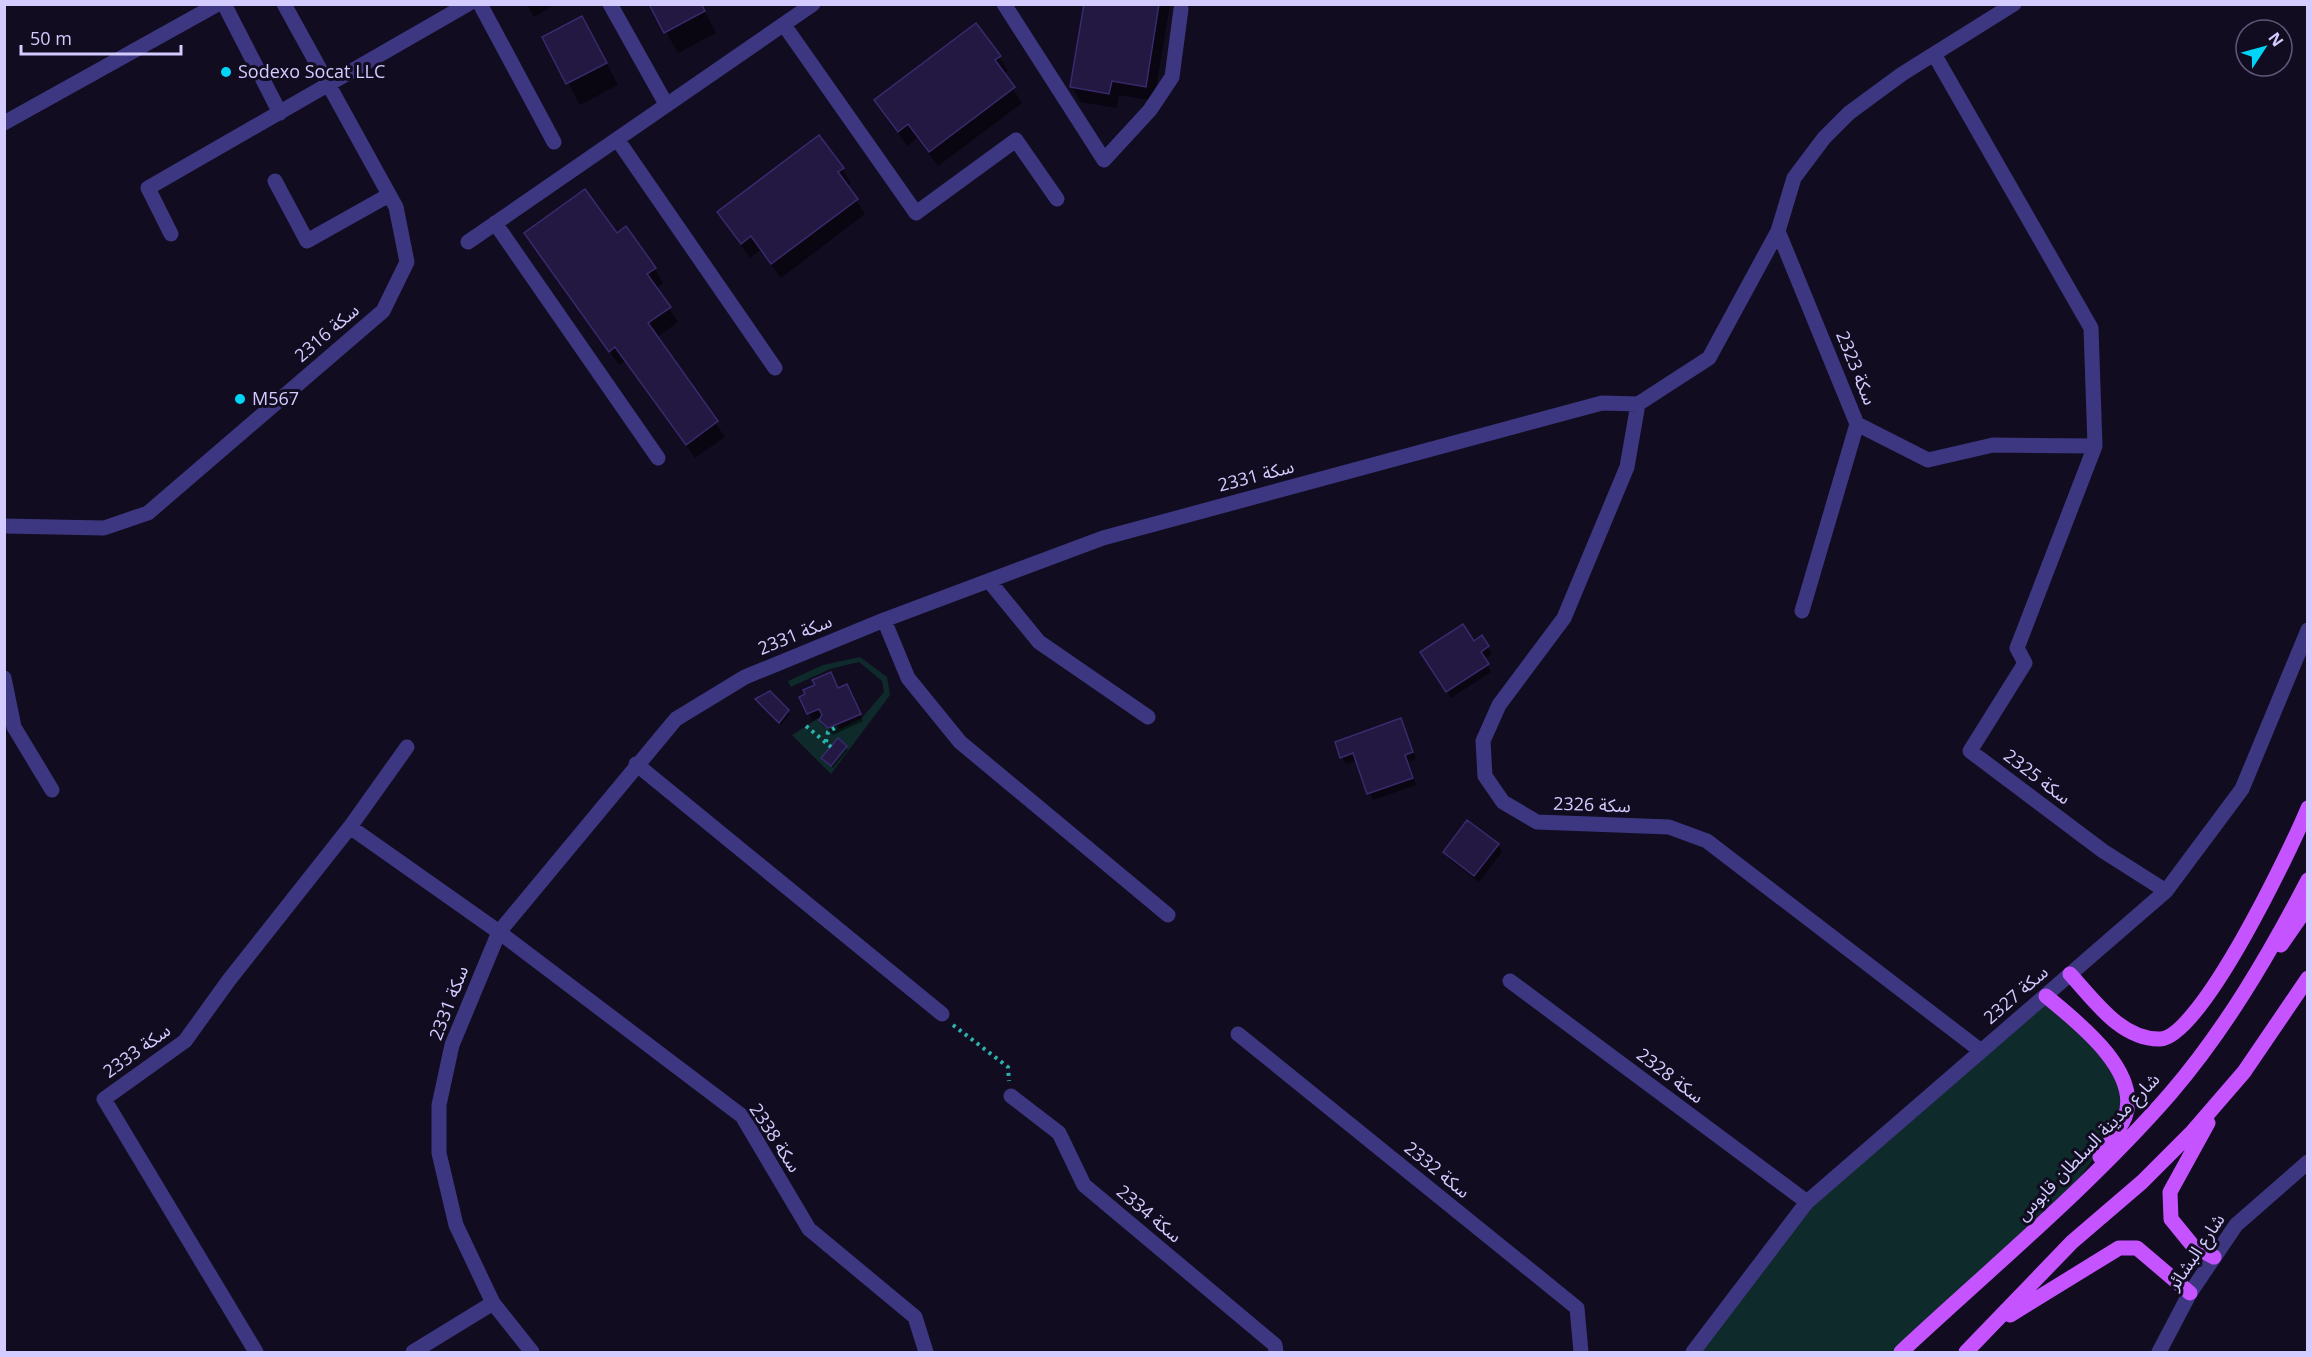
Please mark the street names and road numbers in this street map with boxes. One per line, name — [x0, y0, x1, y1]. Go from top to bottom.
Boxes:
street label: 2316 سكة — [289, 298, 364, 367]
street label: سكة 2323 — [1831, 327, 1883, 408]
street label: سكة 2331 — [1215, 453, 1296, 497]
street label: سكة 2331 — [754, 608, 835, 660]
street label: سكة 2325 — [1999, 743, 2076, 809]
street label: سكة 2326 — [1553, 791, 1631, 817]
street label: سكة 2327 — [1978, 960, 2053, 1029]
street label: سكة 2331 — [423, 962, 473, 1043]
street label: سكة 2333 — [98, 1018, 175, 1083]
street label: سكة 2328 — [1632, 1042, 1709, 1108]
street label: شارع مدينة السلطان قابوس — [2010, 1067, 2166, 1228]
street label: سكة 2338 — [745, 1098, 807, 1177]
street label: سكة 2332 — [1400, 1135, 1475, 1203]
street label: سكة 2334 — [1112, 1179, 1187, 1247]
street label: شارع البشائر — [2160, 1208, 2232, 1297]

